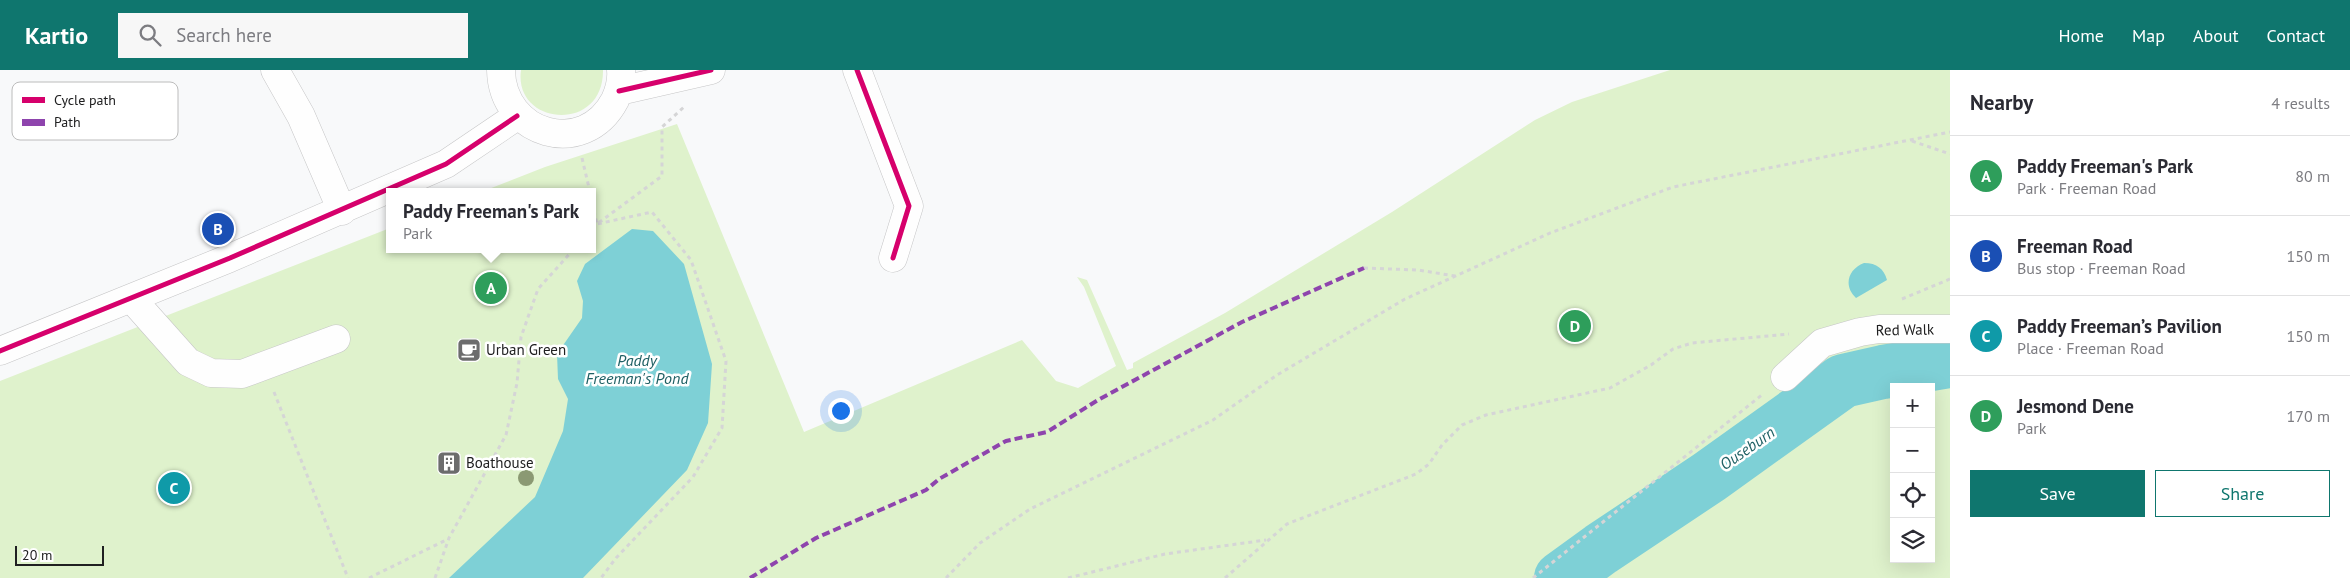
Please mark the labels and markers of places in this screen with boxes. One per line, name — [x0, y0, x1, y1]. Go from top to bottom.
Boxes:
pin: B — [202, 210, 234, 248]
pin: A — [475, 269, 507, 307]
pin: D — [1559, 307, 1591, 345]
cafe icon: Urban Green — [456, 337, 482, 363]
place label: Urban Green — [486, 340, 566, 359]
building icon: Boathouse — [436, 450, 462, 476]
place label: Boathouse — [466, 453, 534, 472]
pin: C — [158, 469, 190, 507]

